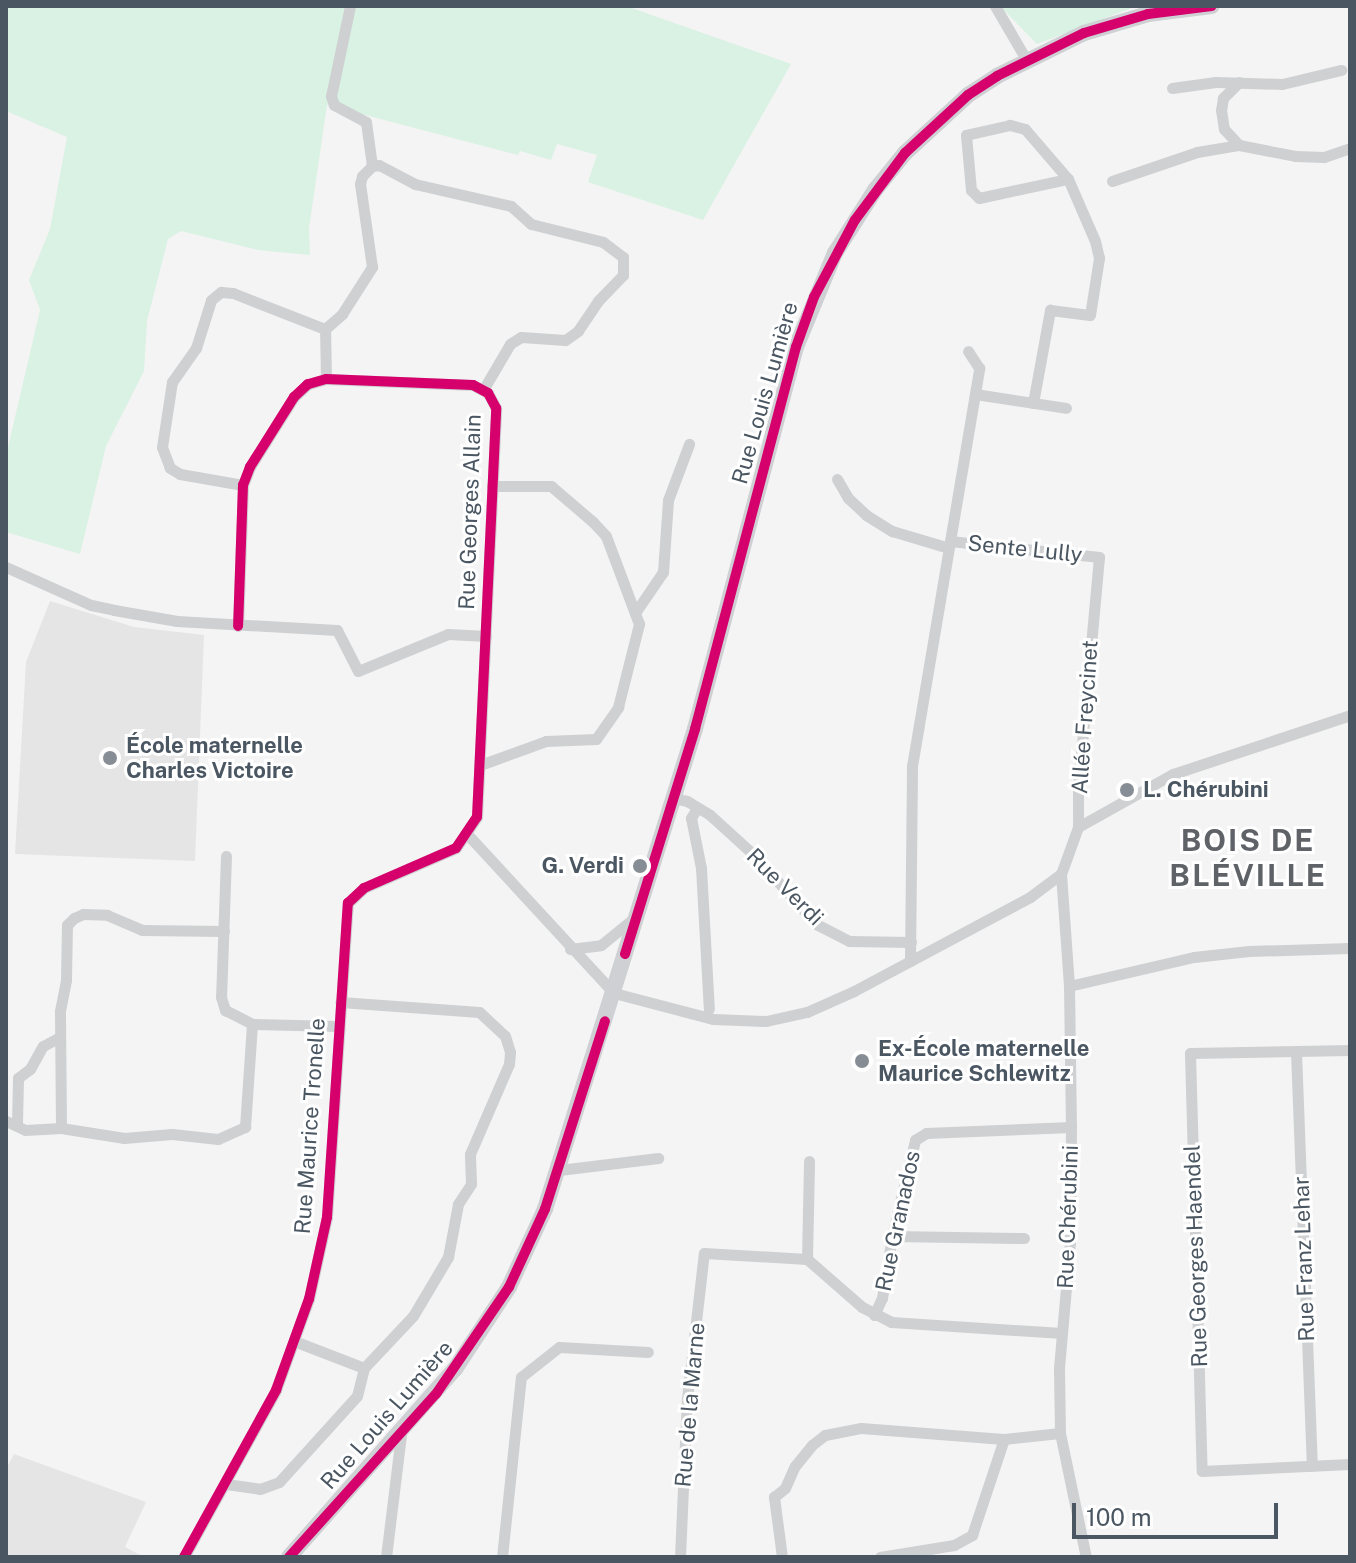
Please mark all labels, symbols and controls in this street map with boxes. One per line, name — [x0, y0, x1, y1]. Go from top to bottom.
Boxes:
street label: Rue Louis Lumière — [726, 299, 804, 487]
street label: Rue Georges Allain — [453, 414, 487, 610]
street label: Sente Lully — [966, 530, 1084, 568]
street label: Allée Freycinet — [1066, 639, 1104, 795]
place label: École maternelle Charles Victoire — [126, 732, 303, 784]
marker: École maternelle Charles Victoire — [101, 749, 119, 767]
place label: L. Chérubini — [1143, 777, 1269, 803]
marker: L. Chérubini — [1118, 781, 1136, 799]
district label: BOIS DE BLÉVILLE — [1169, 822, 1327, 892]
street label: Rue Verdi — [741, 843, 829, 931]
place label: G. Verdi — [541, 853, 624, 879]
marker: G. Verdi — [631, 857, 649, 875]
street label: Rue Maurice Tronelle — [289, 1017, 331, 1235]
place label: Ex-École maternelle Maurice Schlewitz — [878, 1035, 1089, 1086]
marker: Ex-École maternelle Maurice Schlewitz — [853, 1052, 871, 1070]
street label: Rue Georges Haendel — [1179, 1144, 1213, 1368]
street label: Rue Chérubini — [1052, 1145, 1084, 1289]
street label: Rue Granados — [870, 1148, 926, 1294]
street label: Rue Franz Lehar — [1288, 1176, 1320, 1342]
street label: Rue de la Marne — [670, 1321, 710, 1489]
street label: Rue Louis Lumière — [315, 1335, 459, 1495]
scale bar — [1076, 1487, 1282, 1537]
text: 100 m — [1086, 1503, 1152, 1531]

